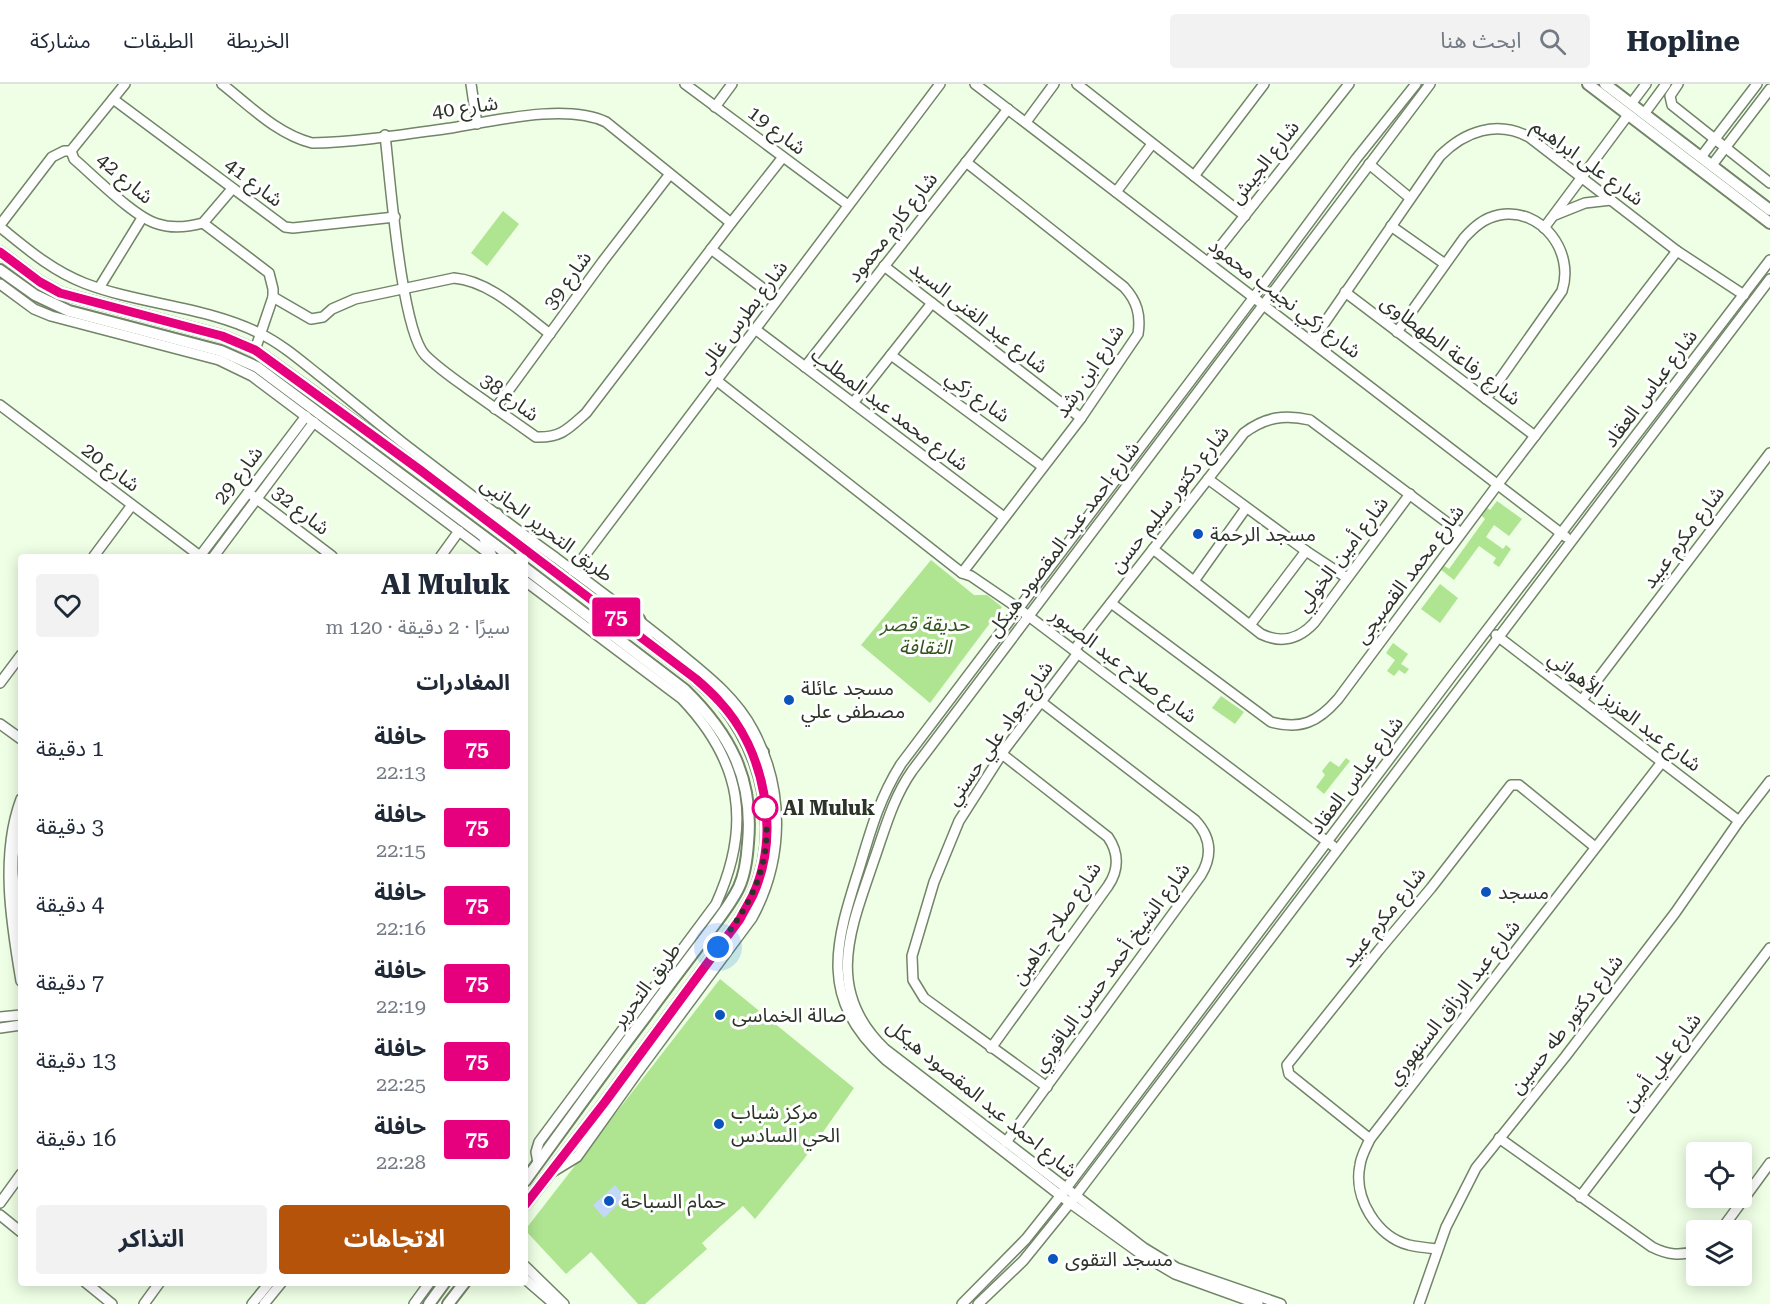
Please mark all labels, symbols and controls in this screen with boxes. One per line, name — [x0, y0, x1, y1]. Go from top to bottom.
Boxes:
search box — [1170, 14, 1590, 68]
icon: search — [1536, 25, 1569, 58]
text: Hopline — [1626, 25, 1740, 58]
text: ابحث هنا — [1440, 28, 1521, 53]
text: مشاركة — [30, 29, 91, 53]
text: الطبقات — [124, 29, 194, 53]
text: الخريطة — [227, 29, 290, 53]
street label: شارع 40 — [430, 90, 500, 126]
street label: شارع 19 — [741, 100, 811, 162]
street label: شارع على ابراهيم — [1526, 113, 1649, 213]
street label: شارع الجيش — [1224, 115, 1306, 210]
street label: شارع 42 — [90, 147, 158, 211]
street label: شارع 41 — [218, 152, 288, 214]
street label: شارع كارم محمود — [842, 167, 945, 289]
street label: شارع زكي نجيب محمود — [1202, 233, 1366, 366]
street label: شارع 39 — [538, 246, 599, 316]
street label: شارع بطرس غالى — [691, 255, 795, 380]
street label: شارع عبد الغنى السيد — [903, 256, 1053, 381]
street label: شارع رفاعة الطهطاوى — [1375, 290, 1526, 413]
street label: شارع ابن رشد — [1049, 320, 1131, 424]
street label: شارع عباس العقاد — [1598, 324, 1705, 454]
street label: شارع محمد عبد المطلب — [805, 342, 973, 478]
street label: شارع زكي — [939, 365, 1015, 430]
street label: شارع 38 — [474, 368, 544, 429]
street label: شارع دكتور سليم حسن — [1104, 421, 1236, 579]
street label: شارع احمد عبد المقصود هيكل — [982, 436, 1147, 643]
street label: شارع 20 — [75, 437, 145, 499]
street label: شارع 29 — [208, 441, 270, 511]
street label: طريق التحرير الجانبى — [475, 471, 618, 588]
street label: شارع 32 — [266, 480, 335, 542]
street label: شارع مكرم عبيد — [1637, 481, 1732, 595]
street label: شارع أمين الخولي — [1291, 492, 1396, 619]
street label: شارع محمد القصبجى — [1349, 500, 1471, 650]
place label: مسجد الرحمة — [1210, 522, 1316, 546]
marker: مسجد الرحمة — [1191, 527, 1205, 541]
text: Al Muluk — [381, 568, 510, 601]
button: heart — [36, 574, 99, 637]
line badge: 75 — [589, 598, 643, 636]
street label: شارع صلاح عبد الصبور — [1043, 602, 1202, 730]
text: 75 — [604, 605, 628, 629]
park label: حديقة قصر الثقافة — [879, 612, 970, 659]
text: سيرًا · 2 دقيقة · 120 m — [326, 615, 510, 639]
street label: شارع عبد العزيز الأهواني — [1542, 646, 1706, 779]
street label: شارع جواد علي حسني — [940, 656, 1061, 812]
text: المغادرات — [416, 670, 510, 695]
place label: مسجد عائلة مصطفى علي — [801, 676, 905, 727]
marker: مسجد عائلة مصطفى علي — [782, 693, 796, 707]
street label: شارع عباس العقاد — [1304, 711, 1411, 841]
text: حافلة — [374, 724, 426, 749]
text: 1 دقيقة — [36, 736, 104, 761]
text: 75 — [465, 737, 489, 761]
text: 22:13 — [376, 760, 426, 784]
marker: Al Muluk — [752, 795, 778, 821]
place label: Al Muluk — [783, 796, 875, 820]
text: حافلة — [374, 802, 426, 827]
text: 3 دقيقة — [36, 814, 104, 839]
text: 75 — [465, 815, 489, 839]
text: 22:15 — [376, 838, 426, 862]
street label: شارع صلاح جاهين — [1006, 857, 1108, 991]
street label: شارع الشيخ أحمد حسن الباقوري — [1027, 858, 1198, 1078]
street label: شارع مكرم عبيد — [1335, 862, 1433, 974]
text: حافلة — [374, 880, 426, 905]
place label: مسجد — [1498, 880, 1549, 904]
marker: مسجد — [1479, 885, 1493, 899]
text: 4 دقيقة — [36, 892, 104, 917]
text: 75 — [465, 893, 489, 917]
street label: شارع عبد الرزاق السنهوري — [1381, 915, 1528, 1091]
text: 22:16 — [376, 916, 426, 940]
your location — [703, 932, 733, 962]
street label: طريق التحرير — [606, 938, 686, 1033]
street label: شارع دكتور طه حسين — [1504, 950, 1630, 1100]
text: حافلة — [374, 958, 426, 983]
text: 7 دقيقة — [36, 970, 104, 995]
text: 75 — [465, 971, 489, 995]
text: 22:19 — [376, 994, 426, 1018]
place label: صالة الخماسى — [732, 1003, 846, 1027]
marker: صالة الخماسى — [713, 1008, 727, 1022]
street label: شارع علي أمين — [1616, 1008, 1709, 1118]
street label: شارع احمد عبد المقصود هيكل — [880, 1014, 1082, 1185]
text: حافلة — [374, 1036, 426, 1061]
text: 13 دقيقة — [36, 1048, 116, 1073]
text: 75 — [465, 1049, 489, 1073]
text: 22:25 — [376, 1072, 426, 1096]
place label: مركز شباب الحي السادس — [731, 1100, 840, 1151]
text: حافلة — [374, 1114, 426, 1139]
marker: مركز شباب الحي السادس — [712, 1117, 726, 1131]
text: 16 دقيقة — [36, 1126, 116, 1151]
text: 75 — [465, 1127, 489, 1151]
map controls — [1686, 1142, 1752, 1286]
button: locate — [1686, 1142, 1752, 1208]
text: 22:28 — [376, 1150, 426, 1174]
place label: حمام السباحة — [621, 1189, 726, 1216]
marker: حمام السباحة — [602, 1194, 616, 1208]
button: التذاكر — [36, 1205, 267, 1274]
button: الاتجاهات — [279, 1205, 510, 1274]
button: layers — [1686, 1220, 1752, 1286]
place label: مسجد التقوى — [1065, 1247, 1173, 1271]
marker: مسجد التقوى — [1046, 1252, 1060, 1266]

